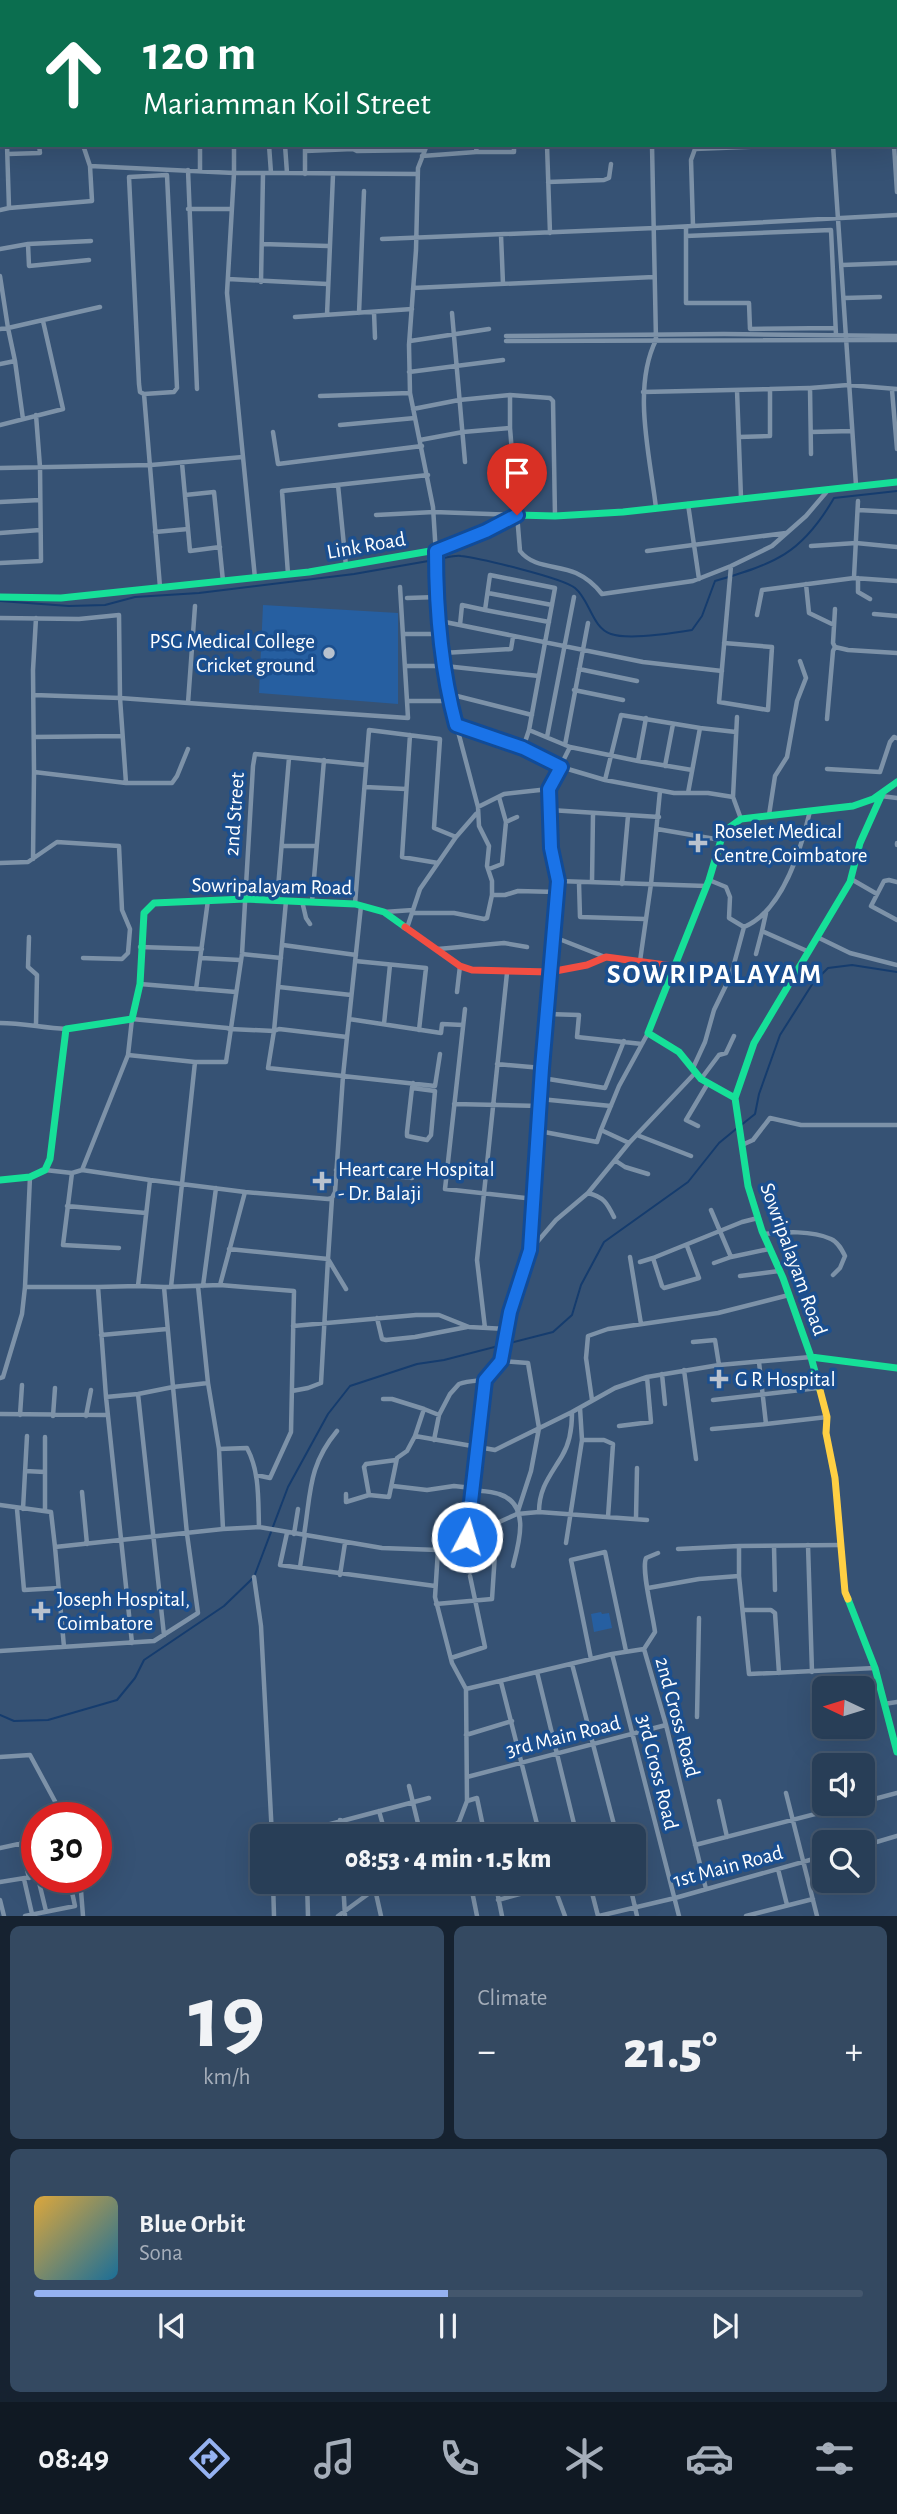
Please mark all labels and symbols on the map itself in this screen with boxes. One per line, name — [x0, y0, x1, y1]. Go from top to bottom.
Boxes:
pin — [487, 443, 547, 515]
street label: Link Road — [325, 528, 407, 563]
place label: PSG Medical College Cricket ground — [150, 631, 315, 676]
marker: PSG Medical College Cricket ground — [321, 645, 337, 661]
street label: 2nd Street — [221, 771, 248, 857]
place label: Roselet Medical Centre,Coimbatore — [714, 821, 868, 866]
marker: Roselet Medical Centre,Coimbatore — [688, 833, 708, 853]
street label: Sowripalayam Road — [191, 875, 353, 898]
district label: SOWRIPALAYAM — [607, 961, 823, 989]
place label: Heart care Hospital - Dr. Balaji — [338, 1159, 495, 1204]
marker: Heart care Hospital - Dr. Balaji — [312, 1171, 332, 1191]
street label: Sowripalayam Road — [756, 1180, 831, 1338]
marker: G R Hospital — [709, 1369, 729, 1389]
place label: G R Hospital — [735, 1369, 836, 1390]
position arrow — [430, 1500, 504, 1574]
place label: Joseph Hospital, Coimbatore — [57, 1589, 190, 1634]
marker: Joseph Hospital, Coimbatore — [31, 1601, 51, 1621]
street label: 2nd Cross Road — [651, 1655, 704, 1779]
north arrow — [812, 1676, 875, 1740]
street label: 3rd Main Road — [504, 1712, 623, 1761]
street label: 3rd Cross Road — [633, 1712, 682, 1832]
speed limit sign: 30 — [21, 1802, 112, 1893]
street label: 1st Main Road — [671, 1842, 785, 1891]

